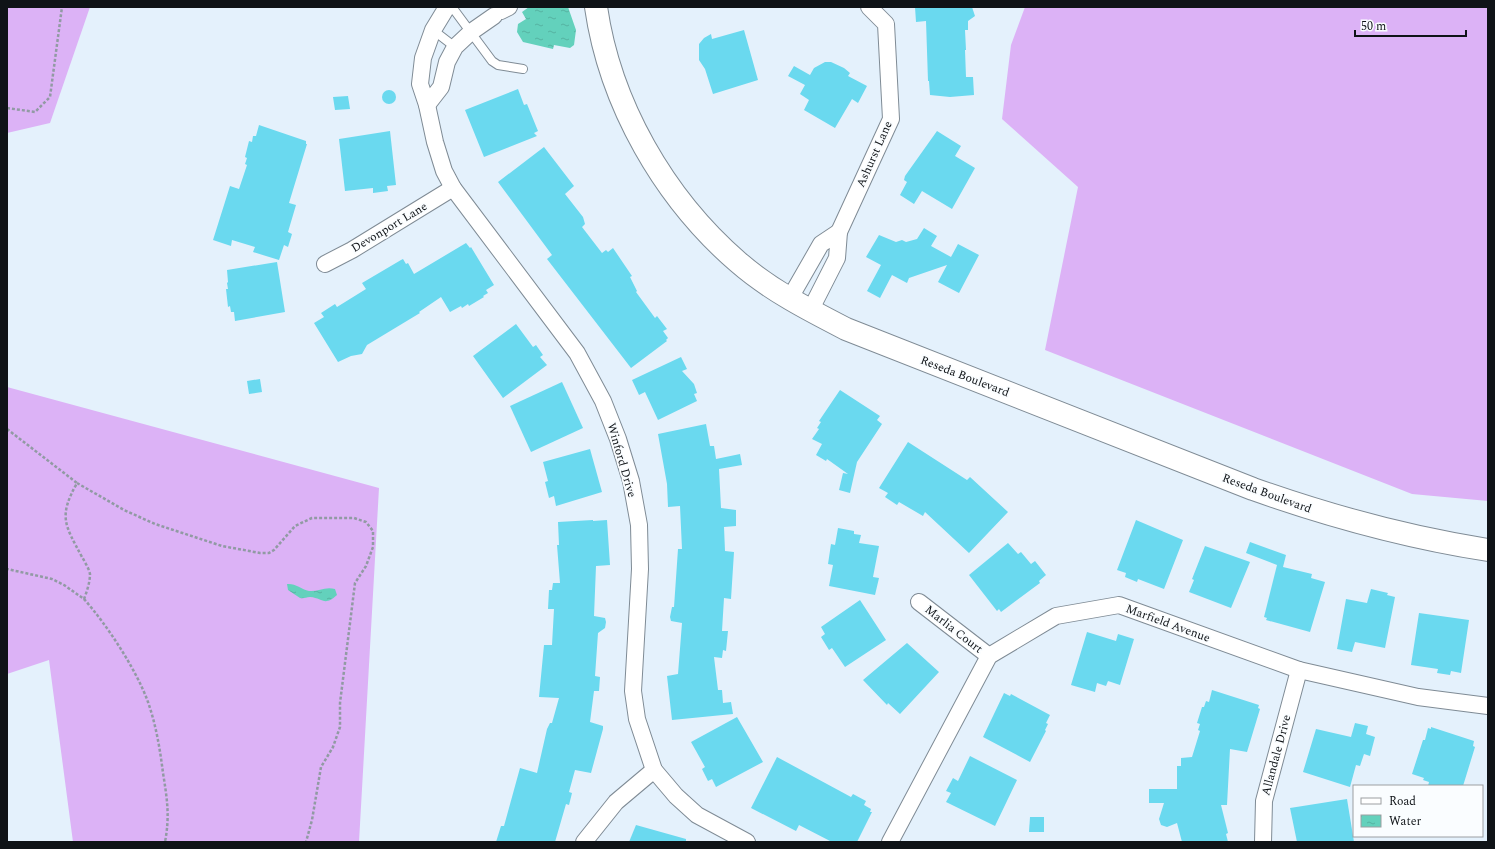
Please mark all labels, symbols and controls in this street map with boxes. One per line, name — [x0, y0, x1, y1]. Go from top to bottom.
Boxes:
scale bar — [1355, 12, 1466, 38]
text: 50 m — [1361, 17, 1386, 36]
street label: Ashurst Lane — [851, 118, 898, 191]
street label: Devonport Lane — [348, 197, 431, 258]
street label: Reseda Boulevard — [918, 351, 1012, 402]
street label: Winford Drive — [602, 421, 641, 500]
street label: Reseda Boulevard — [1219, 468, 1314, 519]
street label: Marfield Avenue — [1123, 599, 1213, 648]
street label: Marlia Court — [921, 601, 987, 658]
street label: Allandale Drive — [1257, 712, 1296, 798]
legend — [1353, 785, 1483, 837]
text: Road — [1389, 792, 1416, 811]
text: Water — [1389, 812, 1421, 831]

